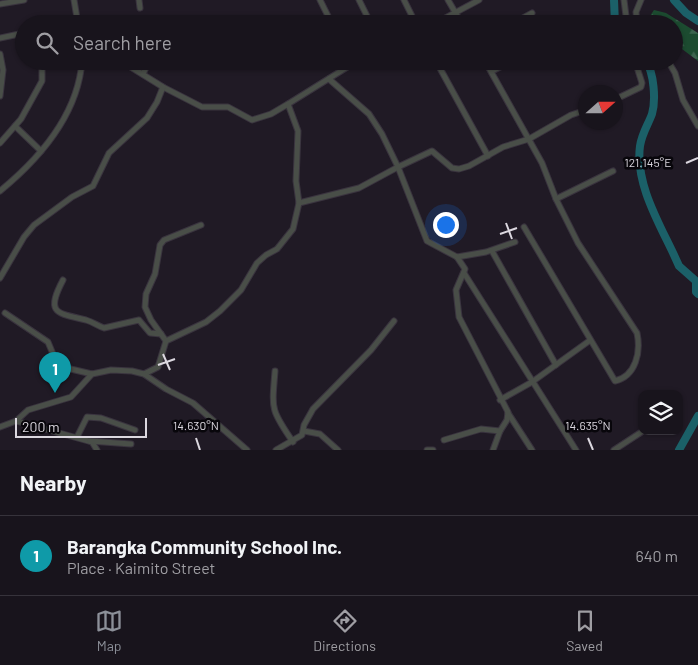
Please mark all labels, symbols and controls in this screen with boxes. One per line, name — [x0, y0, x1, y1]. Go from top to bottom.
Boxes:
search box — [15, 15, 683, 70]
icon: search — [33, 29, 61, 57]
text: Search here — [73, 31, 172, 54]
north arrow — [578, 85, 623, 130]
text: 121.145°E — [625, 155, 671, 169]
your location — [433, 212, 459, 238]
pin: 1 — [39, 352, 71, 393]
map controls — [638, 390, 683, 435]
button: layers — [638, 390, 683, 435]
scale bar — [15, 415, 148, 438]
text: 200 m — [22, 418, 60, 435]
text: 14.630°N — [173, 418, 219, 432]
text: 14.635°N — [565, 418, 611, 432]
text: Nearby — [20, 470, 86, 495]
text: Barangka Community School Inc. — [67, 535, 342, 558]
text: 1 — [33, 546, 39, 565]
text: 640 m — [635, 546, 678, 565]
text: Place · Kaimito Street — [67, 558, 215, 577]
tab: Map — [95, 607, 123, 654]
tab: Directions — [313, 607, 376, 654]
tab: Saved — [566, 607, 603, 654]

